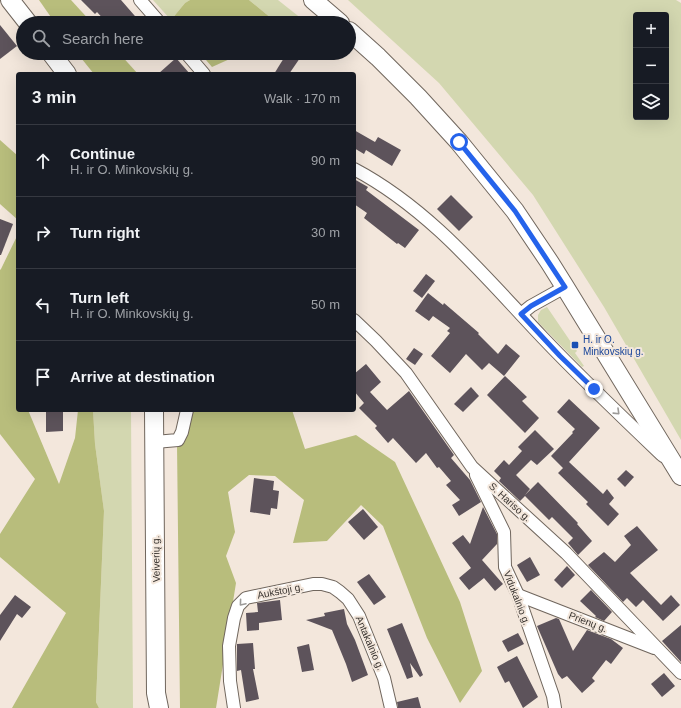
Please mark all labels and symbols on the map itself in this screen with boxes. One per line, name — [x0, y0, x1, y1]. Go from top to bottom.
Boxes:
route start — [450, 133, 468, 151]
place label: H. ir O. Minkovskių g. — [583, 334, 644, 357]
marker: H. ir O. Minkovskių g. — [570, 340, 580, 350]
route end — [585, 380, 603, 398]
one-way arrow — [612, 407, 620, 415]
street label: S. Hariso g. — [487, 480, 533, 524]
street label: Veiverių g. — [150, 536, 162, 582]
street label: Vidukalnio g. — [502, 569, 532, 627]
street label: Aukštoji g. — [256, 581, 304, 601]
one-way arrow — [239, 598, 246, 605]
street label: Prienų g. — [567, 610, 609, 634]
street label: Antakalnio g. — [354, 614, 386, 672]

